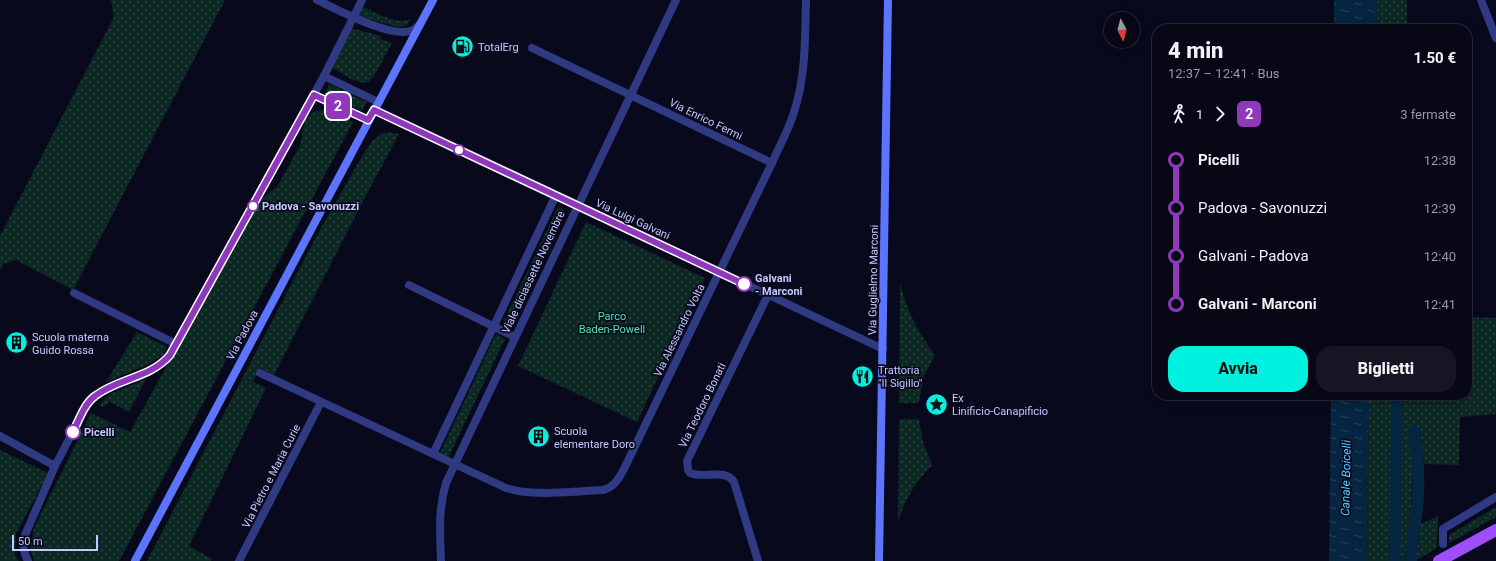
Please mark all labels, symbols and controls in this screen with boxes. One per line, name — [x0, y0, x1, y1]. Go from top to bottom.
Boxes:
north arrow — [1104, 12, 1140, 48]
map controls — [1104, 12, 1140, 48]
fuel station icon: TotalErg — [450, 34, 476, 60]
text: 4 min — [1168, 38, 1223, 63]
place label: TotalErg — [478, 41, 519, 54]
text: 1.50 € — [1413, 49, 1456, 67]
text: 12:37 – 12:41 · Bus — [1168, 66, 1280, 81]
line badge: 2 — [325, 93, 351, 119]
street label: Via Enrico Fermi — [667, 96, 744, 143]
text: 2 — [334, 98, 342, 114]
icon: walk — [1168, 103, 1190, 125]
icon: forward — [1209, 103, 1231, 125]
text: 2 — [1245, 106, 1253, 122]
text: 1 — [1196, 107, 1203, 122]
text: 3 fermate — [1400, 107, 1456, 122]
unlabelled marker — [453, 144, 465, 156]
text: Picelli — [1198, 151, 1239, 169]
text: 12:38 — [1424, 153, 1456, 168]
street label: Via Luigi Galvani — [594, 197, 672, 242]
text: Padova - Savonuzzi — [1198, 199, 1327, 217]
marker: Padova - Savonuzzi — [247, 200, 259, 212]
place label: Padova - Savonuzzi — [262, 200, 359, 213]
text: 12:39 — [1424, 201, 1456, 216]
street label: Viale diciassette Novembre — [499, 209, 568, 335]
street label: Via Guglielmo Marconi — [866, 225, 881, 335]
text: Galvani - Padova — [1198, 247, 1309, 265]
text: 12:40 — [1424, 249, 1456, 264]
place label: Galvani - Marconi — [755, 272, 803, 298]
marker: Galvani - Marconi — [736, 276, 752, 292]
street label: Via Alessandro Volta — [651, 282, 708, 379]
text: Galvani - Marconi — [1198, 295, 1317, 313]
text: 12:41 — [1424, 297, 1456, 312]
street label: Via Padova — [224, 308, 261, 363]
park label: Parco Baden-Powell — [579, 310, 645, 336]
building icon: Scuola materna Guido Rossa — [4, 330, 30, 356]
place label: Scuola materna Guido Rossa — [32, 331, 109, 357]
button: Avvia — [1168, 346, 1308, 392]
button: Biglietti — [1316, 346, 1456, 392]
street label: Via Teodoro Bonati — [676, 361, 729, 450]
restaurant icon: Trattoria "Il Sigillo" — [849, 363, 875, 389]
place label: Trattoria "Il Sigillo" — [878, 364, 922, 390]
place icon: Ex Linificio-Canapificio — [923, 391, 949, 417]
place label: Ex Linificio-Canapificio — [952, 392, 1048, 418]
street label: Via Pietro e Maria Curie — [240, 422, 303, 530]
marker: Picelli — [65, 424, 81, 440]
building icon: Scuola elementare Doro — [526, 424, 552, 450]
place label: Scuola elementare Doro — [554, 425, 635, 451]
place label: Picelli — [84, 426, 114, 439]
water label: Canale Boicelli — [1338, 440, 1354, 516]
scale bar — [12, 533, 98, 552]
text: 50 m — [18, 535, 43, 548]

